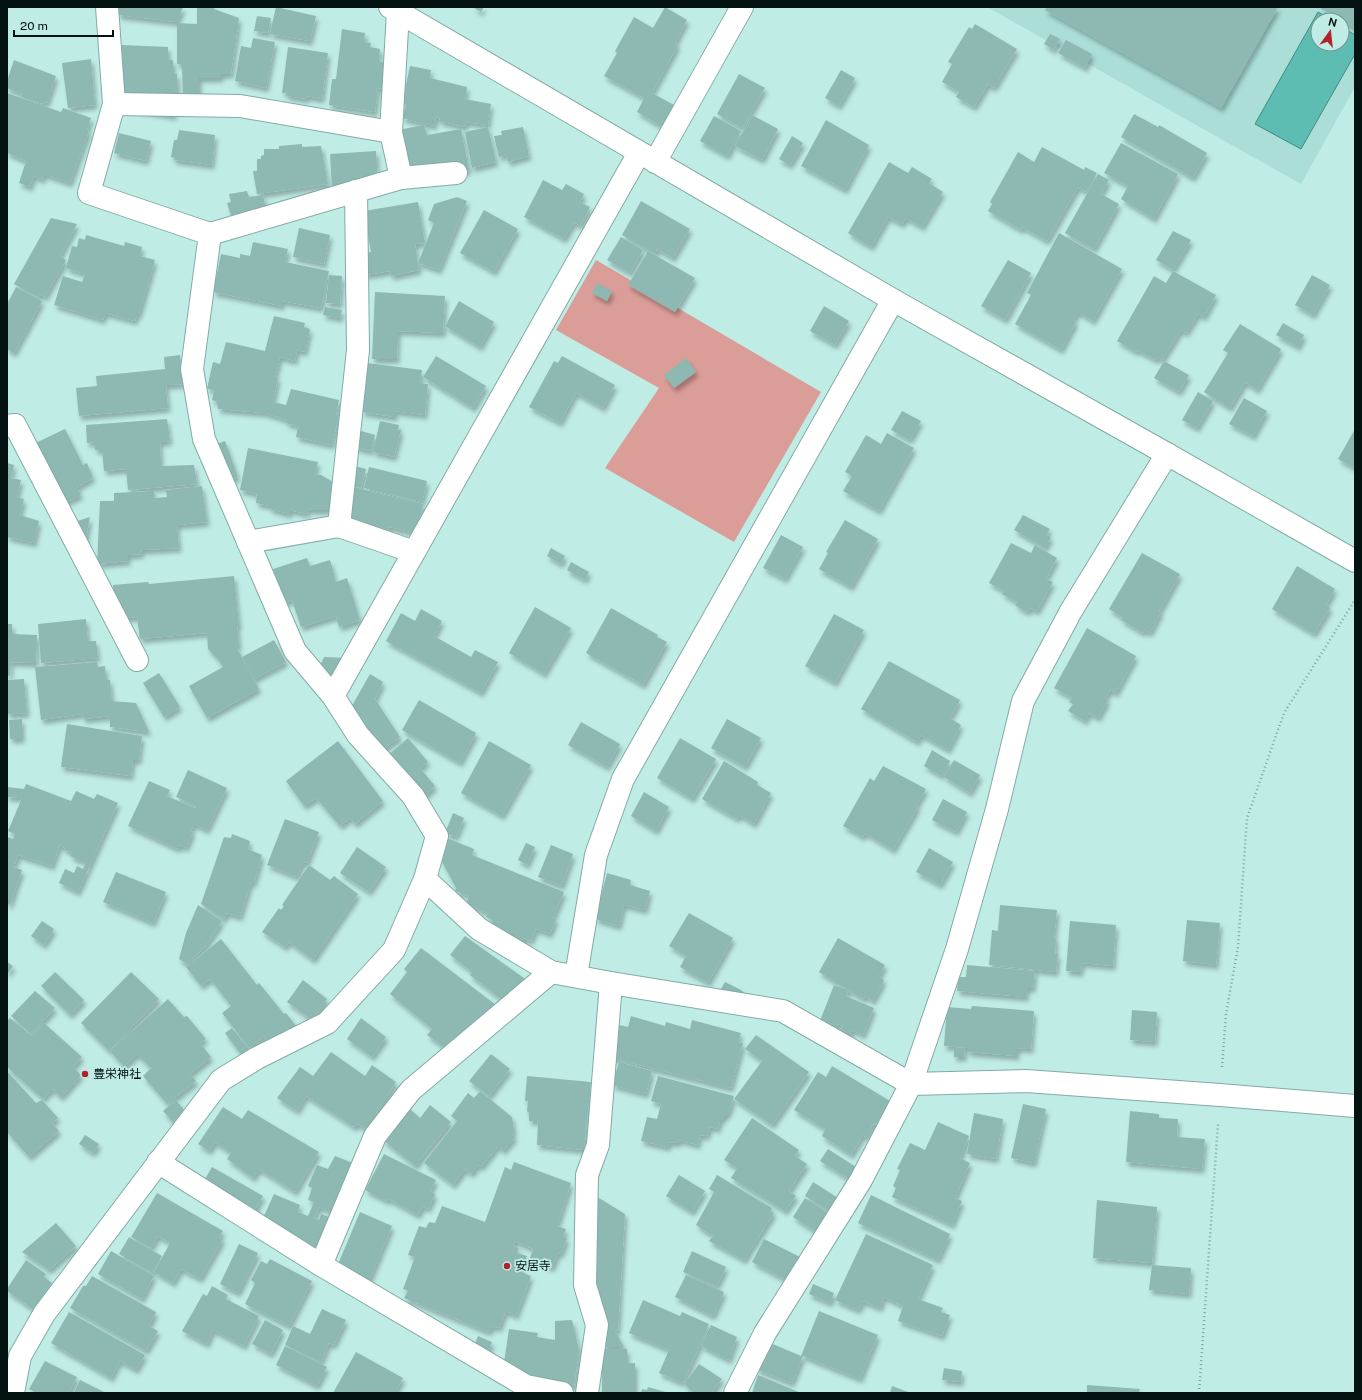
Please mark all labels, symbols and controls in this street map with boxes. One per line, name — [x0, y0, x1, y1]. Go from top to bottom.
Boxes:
scale bar — [14, 12, 113, 38]
north arrow — [1310, 12, 1350, 52]
text: N — [1327, 15, 1338, 29]
text: 20 m — [20, 19, 48, 33]
place label: 豊栄神社 — [93, 1067, 141, 1081]
marker: 豊栄神社 — [80, 1069, 90, 1079]
place label: 安居寺 — [515, 1259, 551, 1273]
marker: 安居寺 — [502, 1261, 512, 1271]

